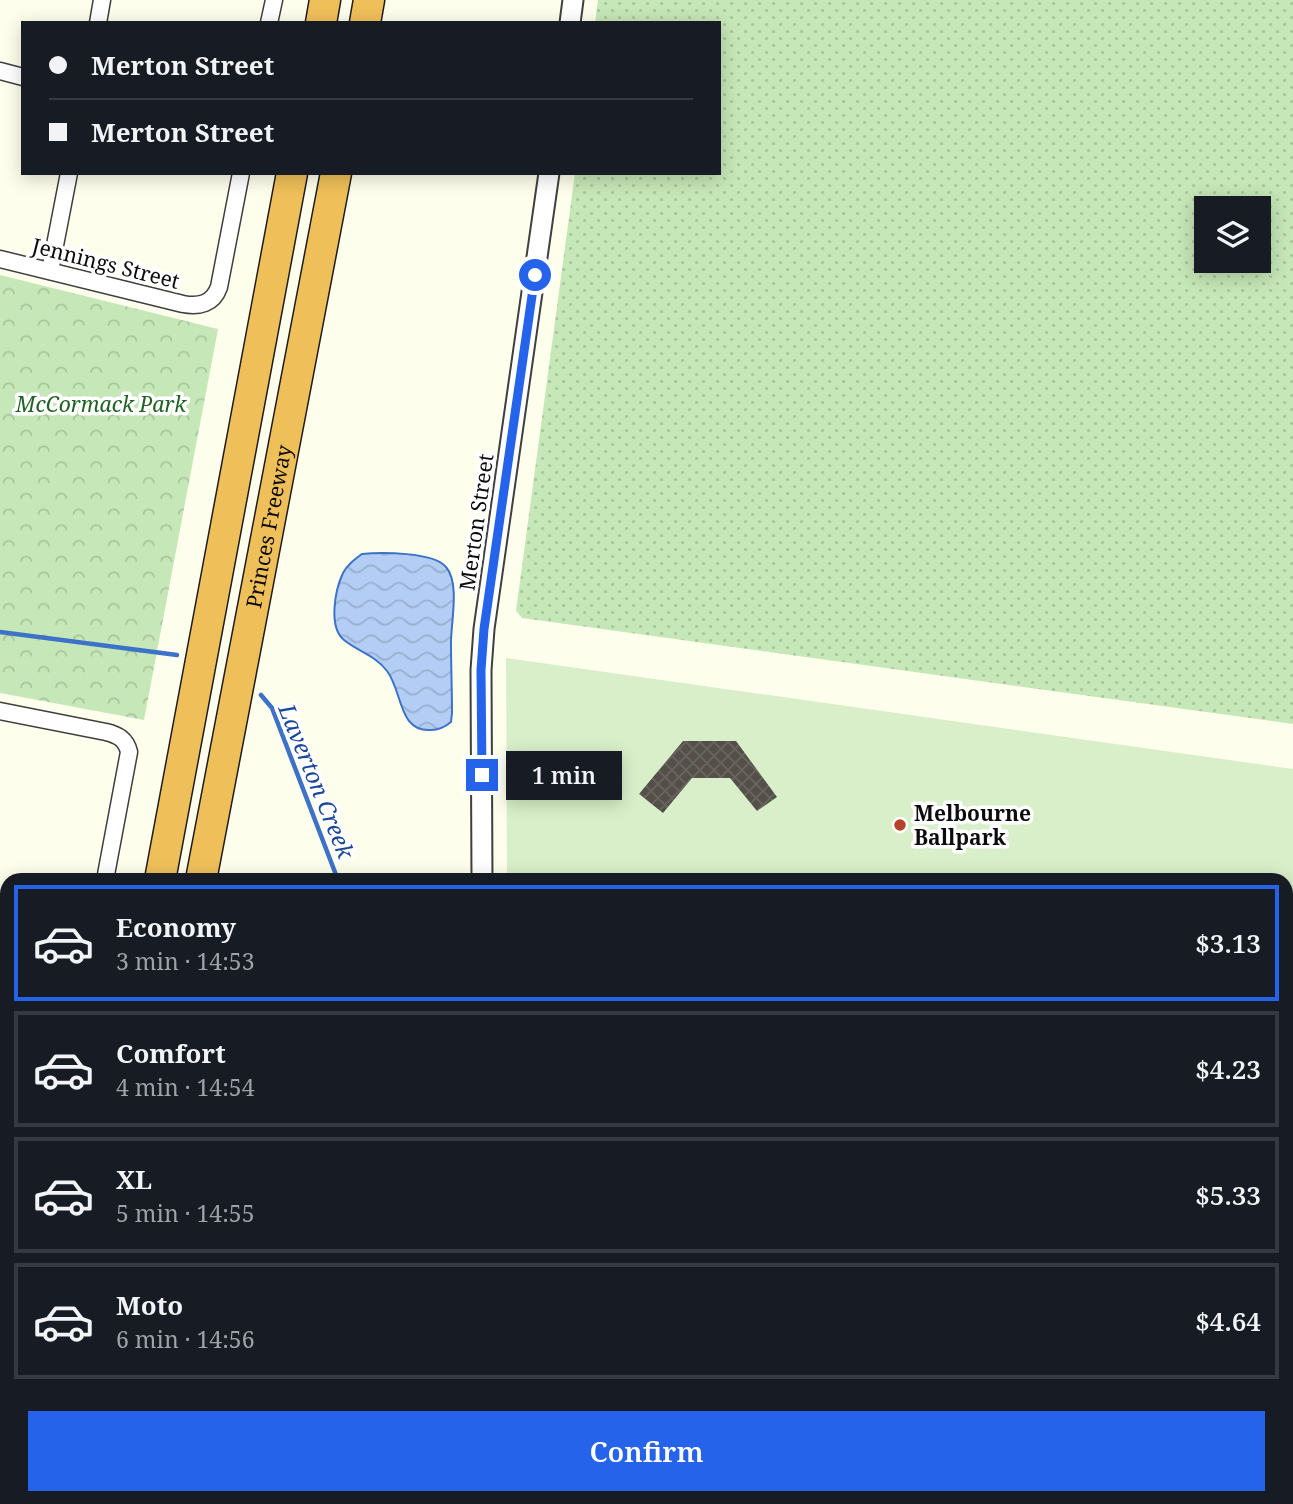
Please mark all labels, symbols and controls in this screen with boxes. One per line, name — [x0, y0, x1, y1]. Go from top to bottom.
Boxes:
text: Merton Street — [91, 47, 274, 83]
text: Merton Street — [91, 114, 274, 150]
map controls — [1194, 196, 1271, 273]
button: layers — [1194, 196, 1271, 273]
street label: Jennings Street — [28, 231, 183, 295]
route start — [519, 259, 551, 291]
park label: McCormack Park — [15, 390, 187, 418]
street label: Princes Freeway — [239, 442, 298, 610]
street label: Merton Street — [453, 452, 499, 592]
water label: Laverton Creek — [271, 698, 363, 864]
callout: 1 min — [506, 750, 622, 800]
route end — [466, 759, 498, 791]
text: 1 min — [532, 759, 596, 791]
place label: Melbourne Ballpark — [914, 799, 1031, 851]
marker: Melbourne Ballpark — [892, 817, 908, 833]
text: Economy — [116, 909, 236, 945]
icon: car — [32, 912, 95, 975]
text: $3.13 — [1195, 925, 1261, 961]
text: 3 min · 14:53 — [116, 945, 254, 977]
text: Comfort — [116, 1035, 226, 1071]
icon: car — [32, 1038, 95, 1101]
text: $4.23 — [1195, 1051, 1261, 1087]
text: 4 min · 14:54 — [116, 1071, 254, 1103]
text: XL — [116, 1161, 152, 1197]
icon: car — [32, 1164, 95, 1227]
text: $5.33 — [1195, 1177, 1261, 1213]
text: 5 min · 14:55 — [116, 1197, 254, 1229]
text: Moto — [116, 1287, 183, 1323]
icon: car — [32, 1290, 95, 1353]
text: $4.64 — [1195, 1303, 1261, 1339]
text: 6 min · 14:56 — [116, 1323, 254, 1355]
button: Confirm — [28, 1411, 1265, 1491]

